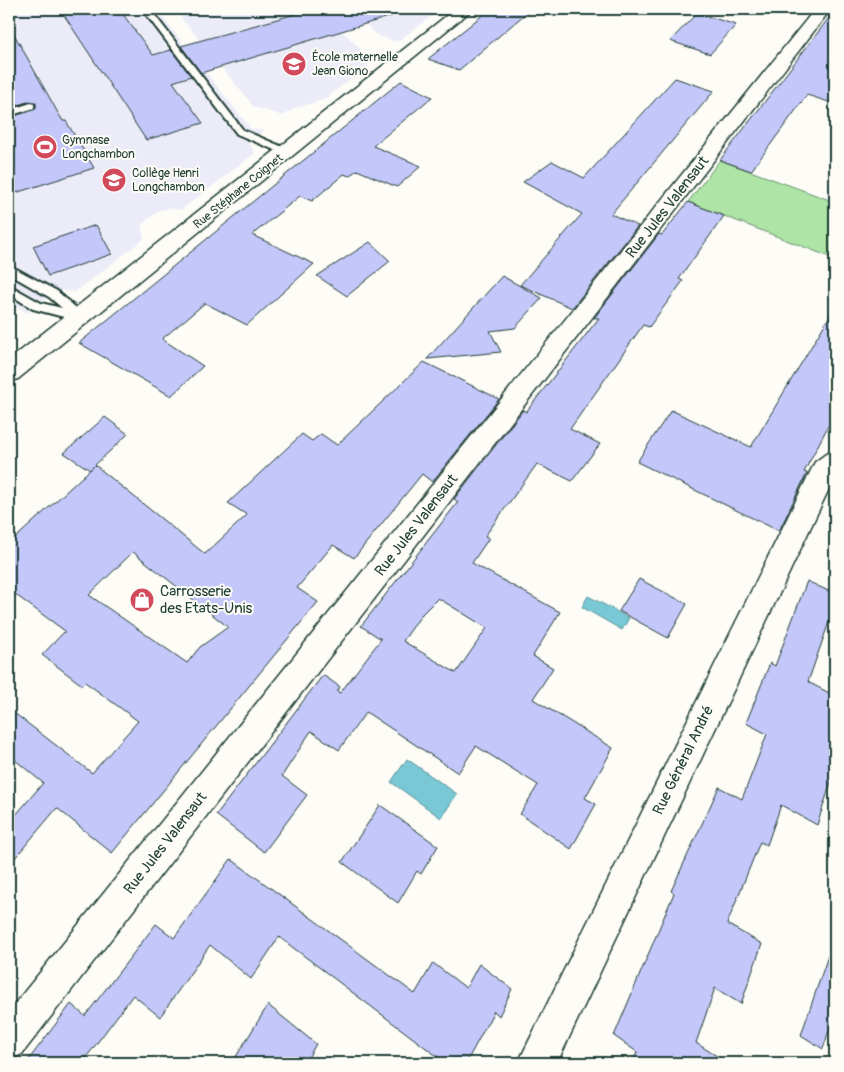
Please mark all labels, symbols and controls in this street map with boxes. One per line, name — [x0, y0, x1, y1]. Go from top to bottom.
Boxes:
place label: École maternelle Jean Giono — [312, 49, 398, 79]
school or university icon: École maternelle Jean Giono — [281, 51, 307, 77]
place label: Gymnase Longchambon — [62, 133, 135, 162]
sports icon: Gymnase Longchambon — [32, 134, 58, 160]
street label: Rue Stéphane Coignet — [190, 150, 286, 232]
street label: Rue Jules Valensaut — [622, 152, 714, 262]
place label: Collège Henri Longchambon — [132, 166, 205, 195]
school or university icon: Collège Henri Longchambon — [101, 167, 127, 193]
street label: Rue Jules Valensaut — [371, 470, 463, 580]
place label: Carrosserie des Etats-Unis — [160, 582, 252, 618]
shop icon: Carrosserie des Etats-Unis — [129, 587, 155, 613]
street label: Rue Général André — [649, 702, 718, 818]
street label: Rue Jules Valensaut — [120, 788, 212, 898]

